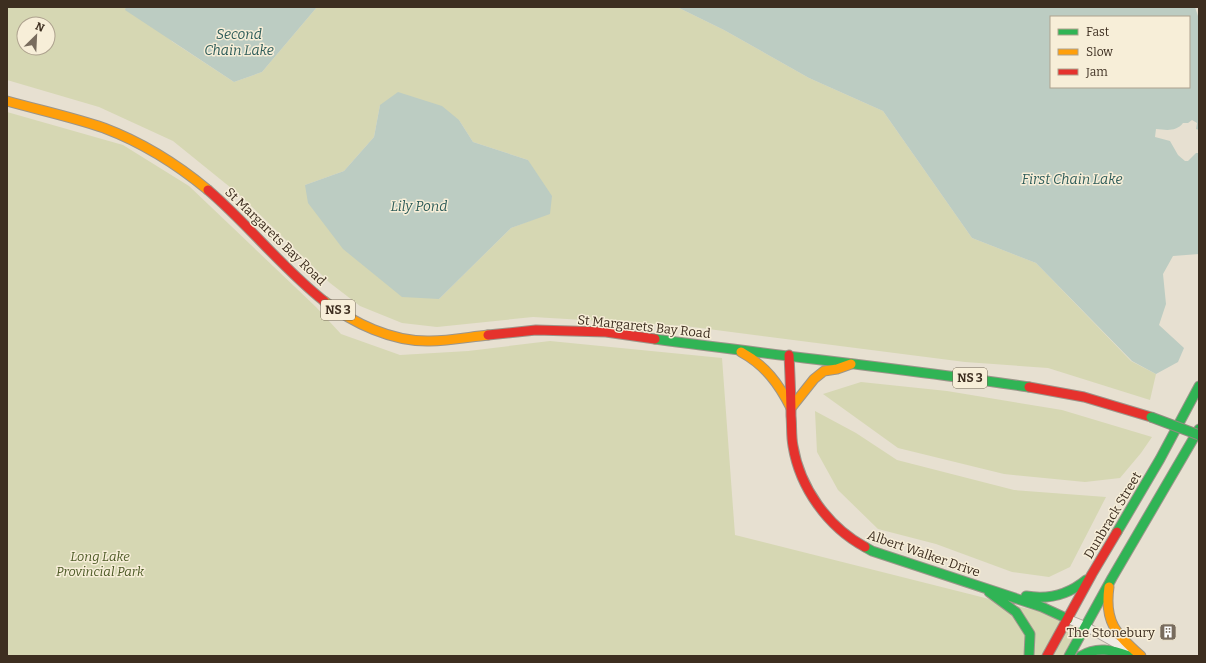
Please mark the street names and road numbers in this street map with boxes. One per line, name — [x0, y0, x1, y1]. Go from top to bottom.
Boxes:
street label: St Margarets Bay Road — [222, 184, 329, 288]
road number: NS 3 — [321, 300, 355, 320]
street label: St Margarets Bay Road — [577, 312, 712, 341]
road number: NS 3 — [953, 368, 987, 388]
street label: Dunbrack Street — [1081, 469, 1144, 561]
street label: Albert Walker Drive — [866, 527, 982, 580]

